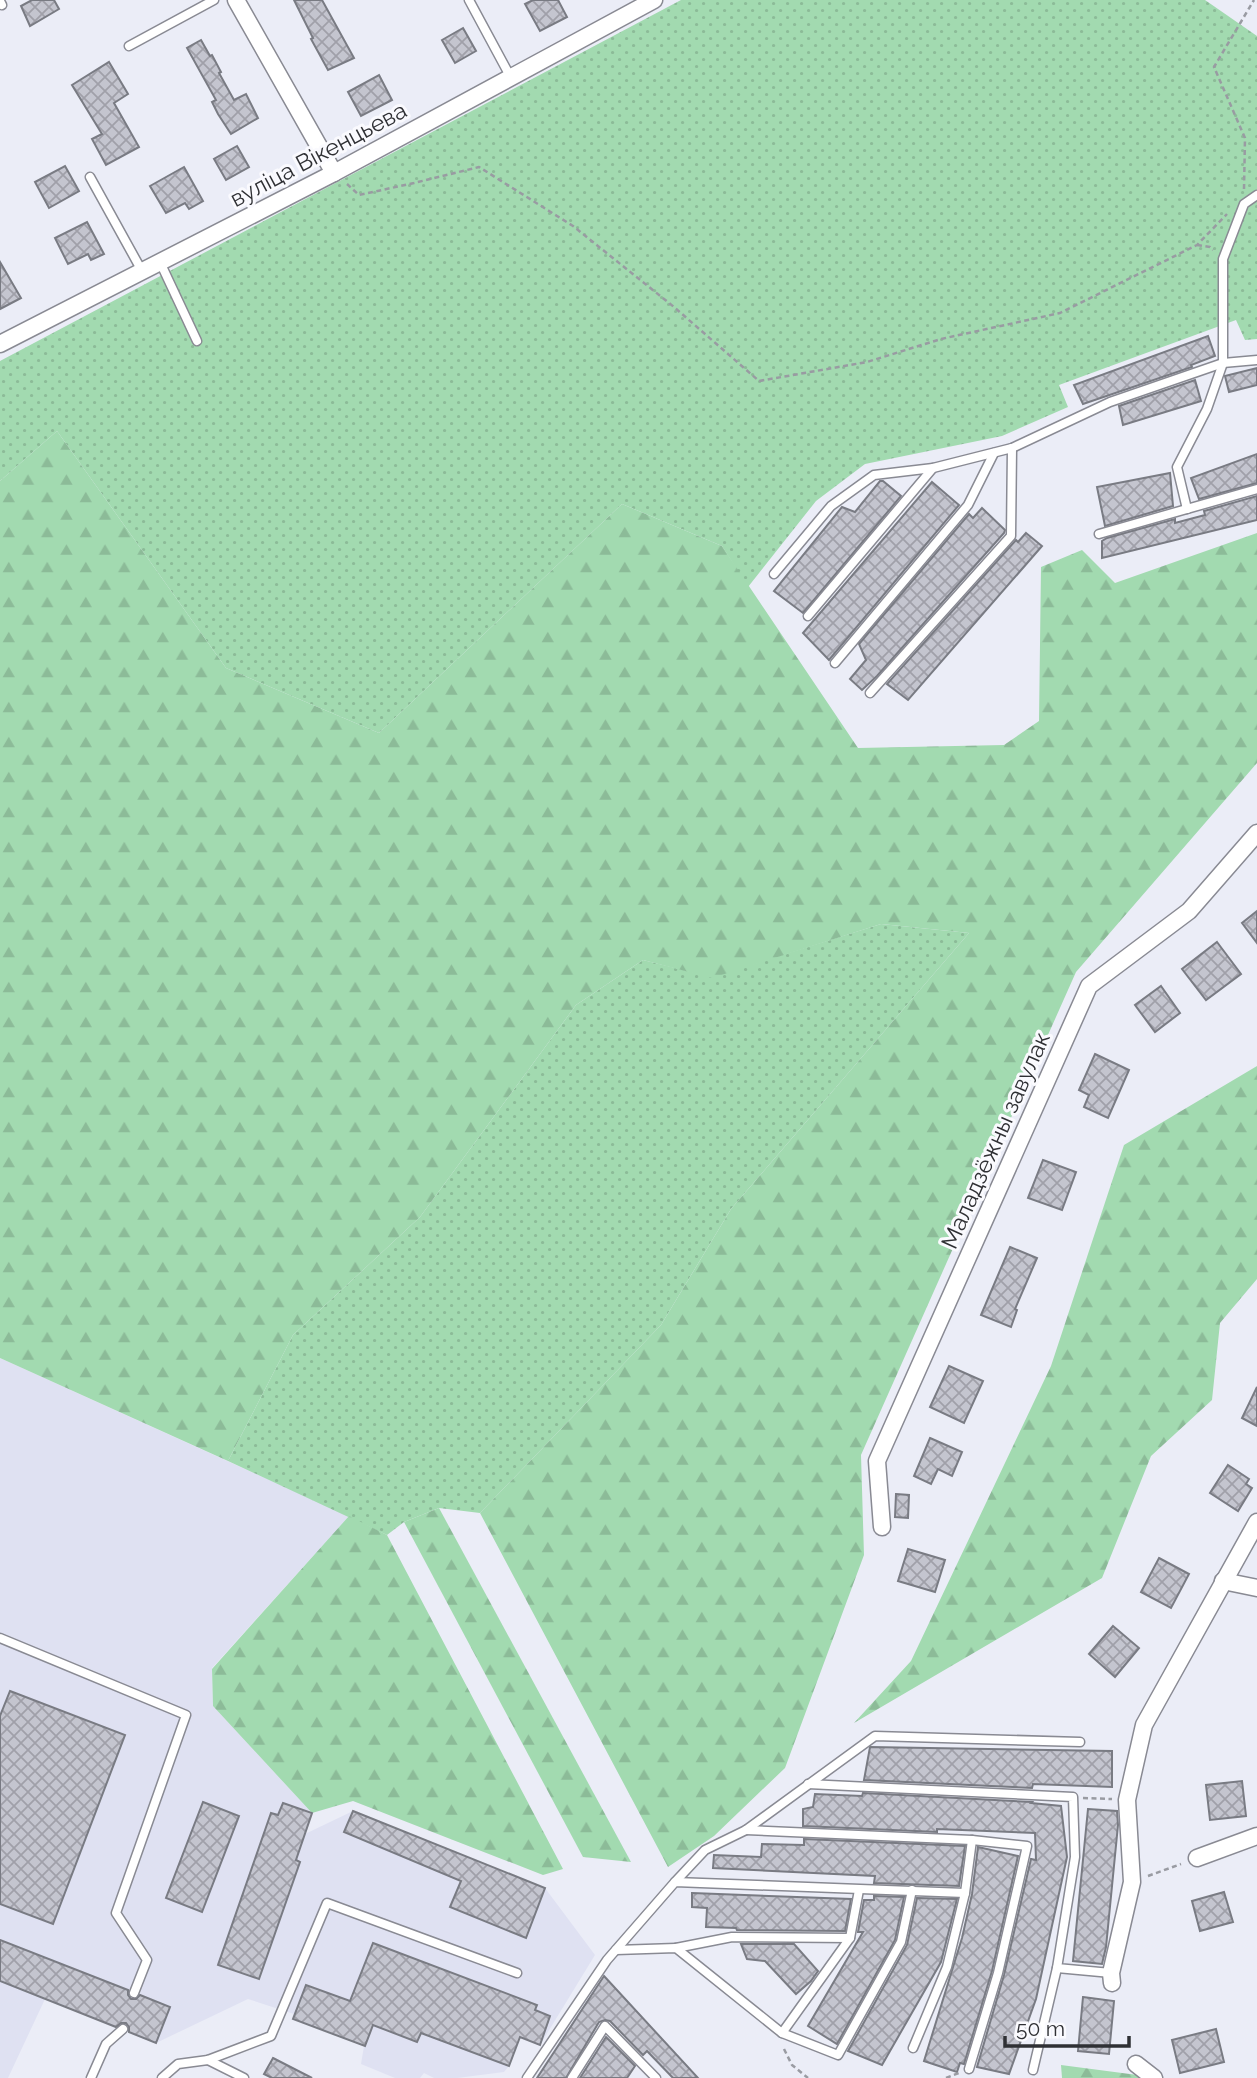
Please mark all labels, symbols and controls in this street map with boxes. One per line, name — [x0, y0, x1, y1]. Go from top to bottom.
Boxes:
street label: вуліца Вікенцьева — [225, 96, 411, 212]
street label: Маладзёжны завулак — [935, 1028, 1055, 1252]
scale bar — [1005, 2004, 1129, 2048]
text: 50 m — [1016, 2016, 1065, 2041]

